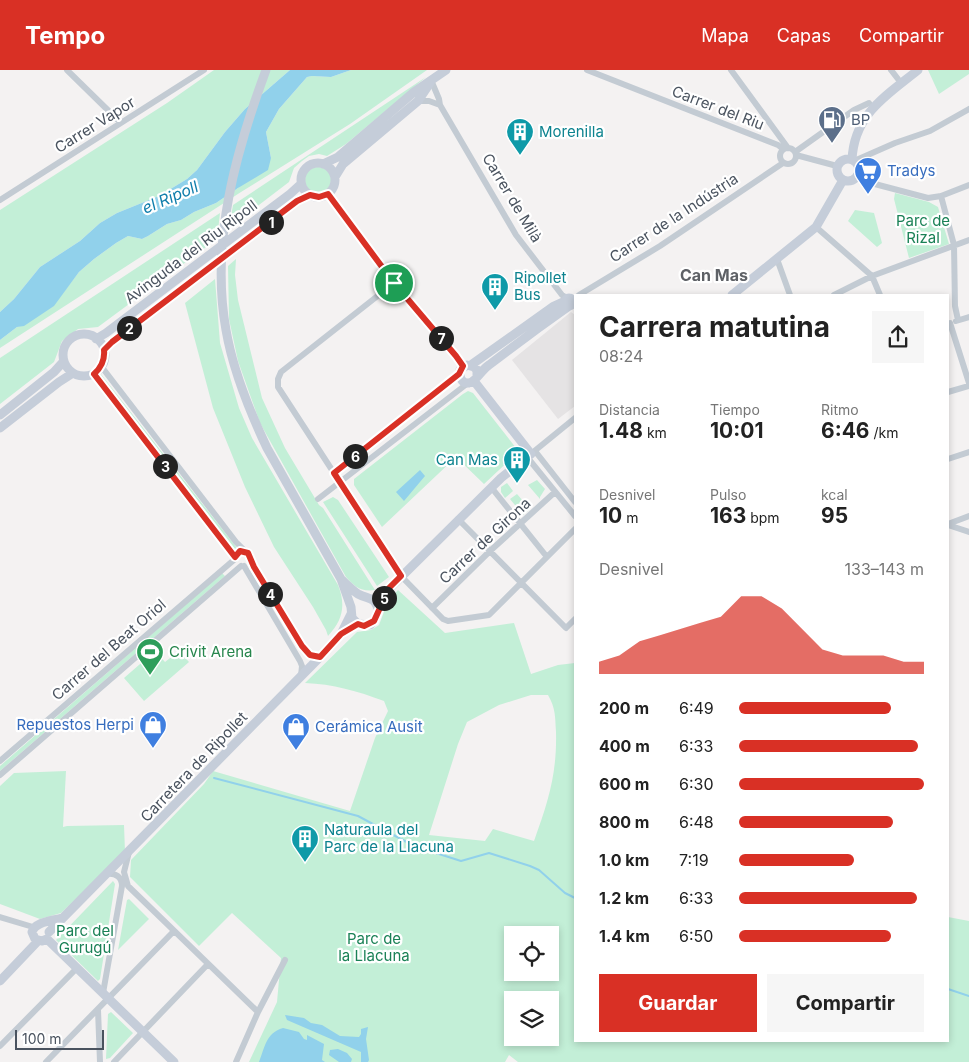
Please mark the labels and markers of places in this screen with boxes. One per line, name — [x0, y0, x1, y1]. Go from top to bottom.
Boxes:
fuel station icon: BP — [817, 105, 847, 144]
place label: BP — [851, 110, 870, 129]
building icon: Morenilla — [505, 117, 535, 156]
place label: Morenilla — [539, 122, 604, 141]
supermarket icon: Tradys — [853, 156, 883, 195]
place label: Tradys — [887, 161, 936, 180]
pin: 1 — [258, 210, 284, 234]
pin — [373, 262, 415, 304]
place label: Ripollet Bus — [514, 268, 566, 304]
building icon: Ripollet Bus — [480, 272, 510, 311]
pin: 2 — [116, 316, 142, 340]
pin: 7 — [428, 326, 454, 350]
pin: 6 — [342, 444, 368, 468]
building icon: Can Mas — [502, 445, 532, 484]
place label: Can Mas — [436, 450, 498, 469]
pin: 3 — [152, 454, 178, 478]
pin: 4 — [258, 582, 282, 606]
pin: 5 — [372, 586, 396, 610]
sports icon: Crivit Arena — [135, 637, 165, 676]
place label: Crivit Arena — [169, 642, 252, 661]
shop icon: Repuestos Herpi — [138, 710, 168, 749]
shop icon: Cerámica Ausit — [281, 712, 311, 751]
place label: Repuestos Herpi — [17, 715, 134, 734]
place label: Cerámica Ausit — [315, 717, 423, 736]
place label: Naturaula del Parc de la Llacuna — [324, 820, 454, 856]
building icon: Naturaula del Parc de la Llacuna — [290, 824, 320, 863]

